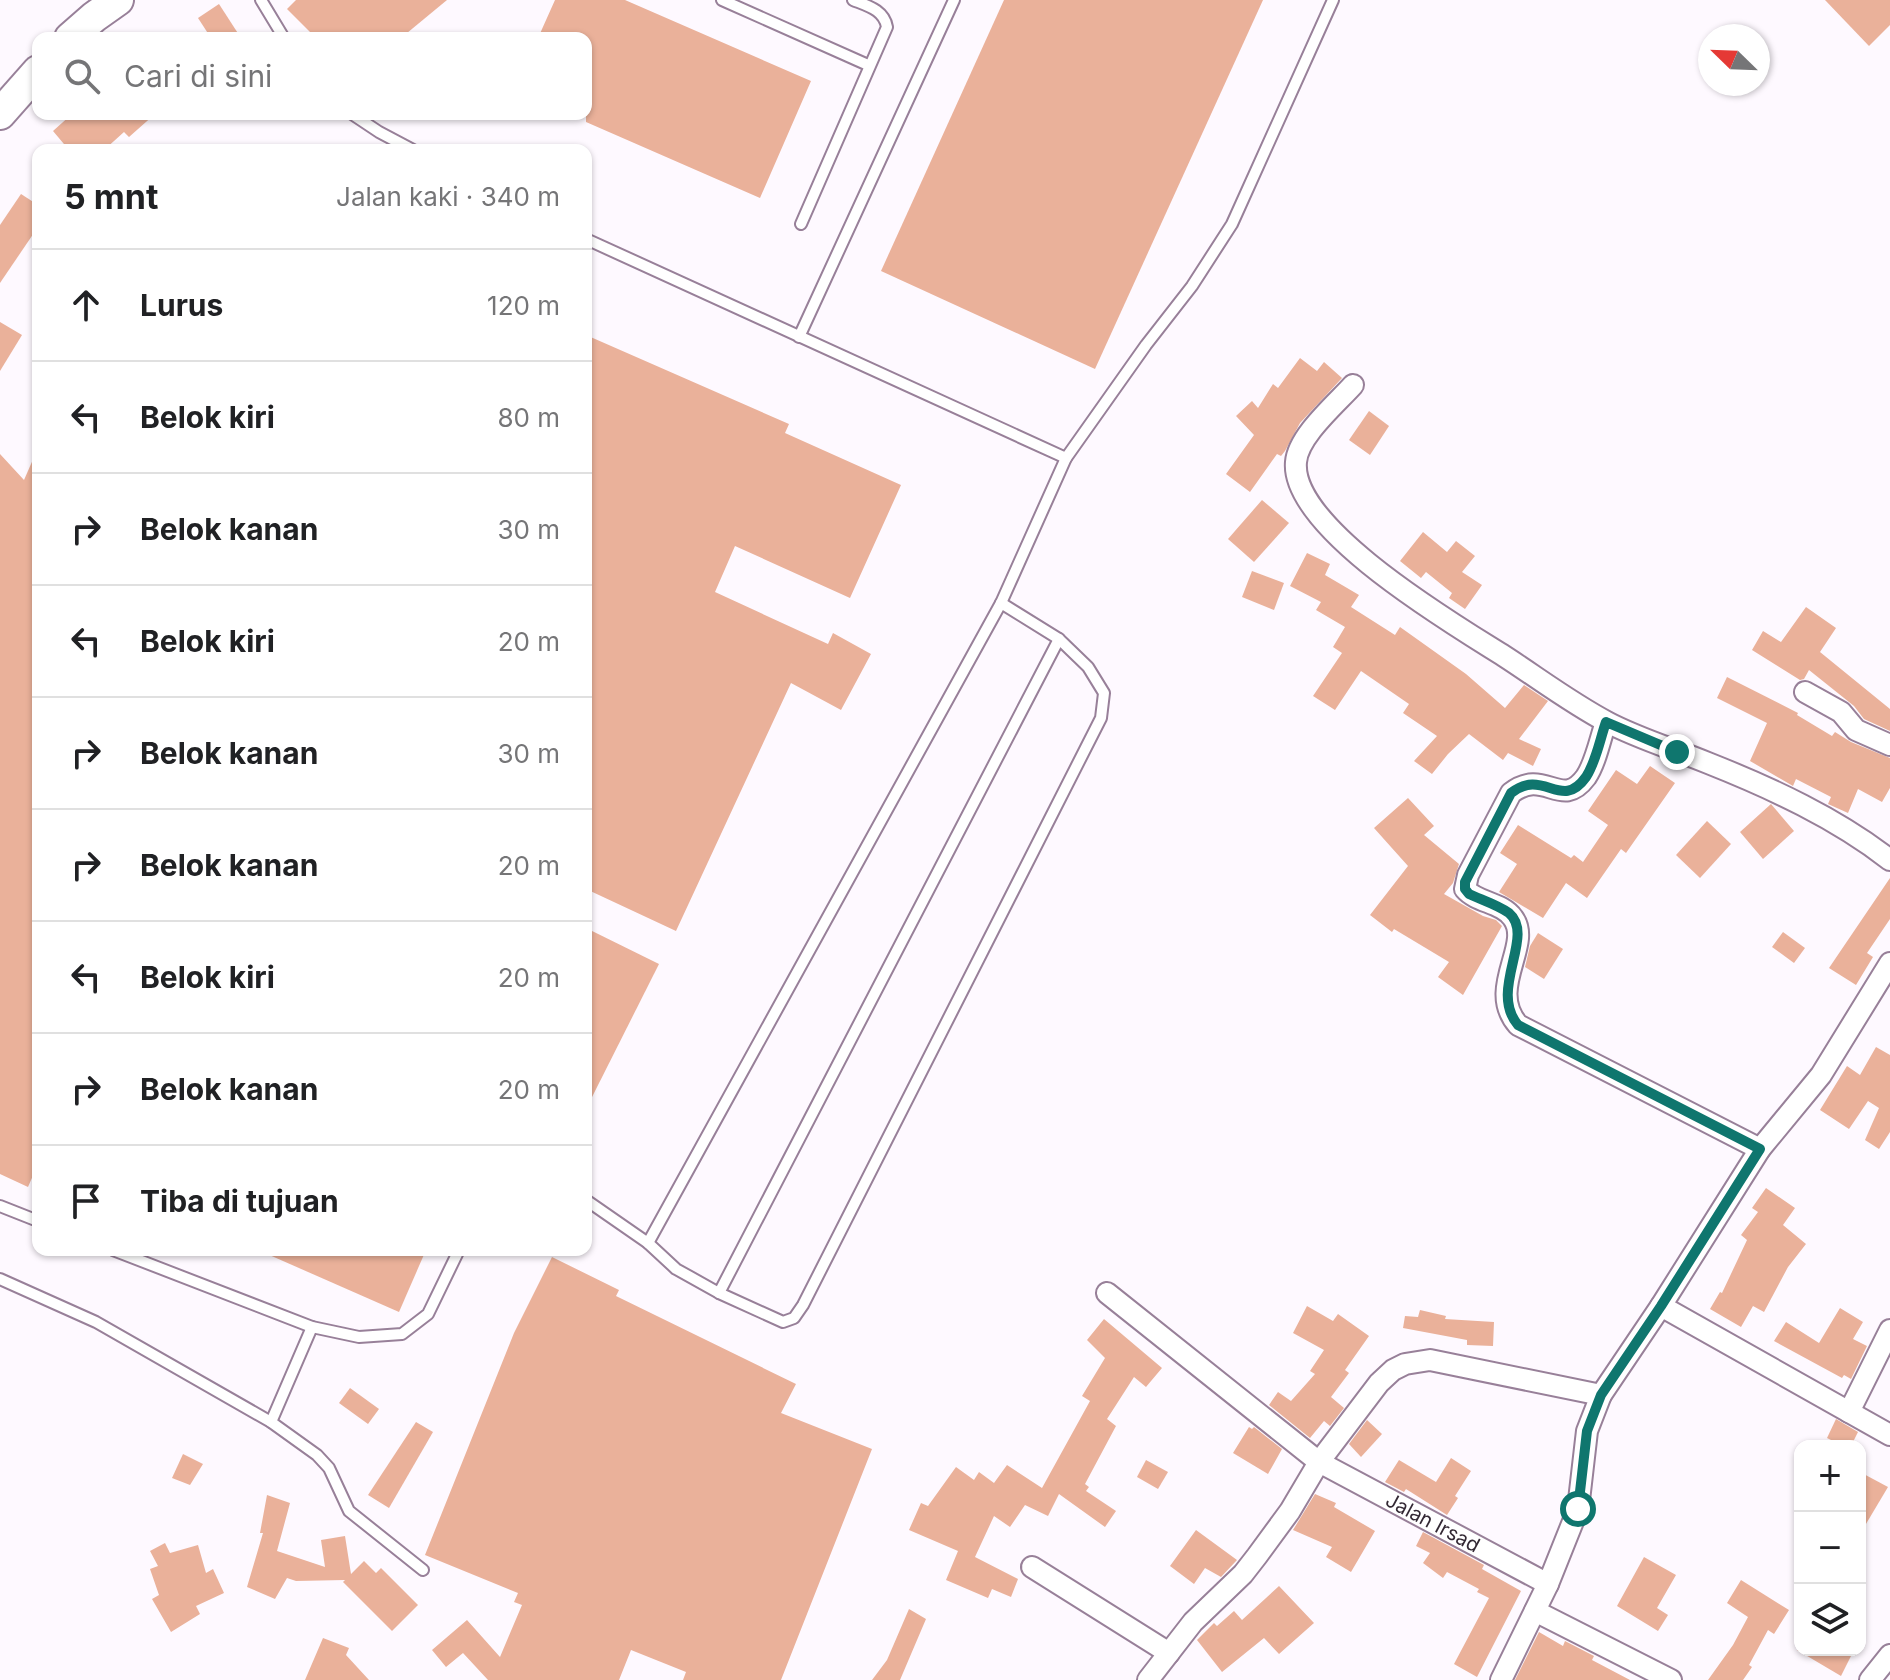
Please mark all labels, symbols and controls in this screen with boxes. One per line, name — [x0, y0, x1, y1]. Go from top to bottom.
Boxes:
north arrow — [1698, 24, 1770, 96]
search box — [32, 32, 592, 120]
icon: search — [60, 54, 104, 98]
text: Cari di sini — [124, 58, 272, 94]
text: 5 mnt — [64, 176, 158, 217]
text: Jalan kaki · 340 m — [336, 181, 560, 212]
icon: ahead — [64, 283, 108, 327]
text: Lurus — [140, 287, 223, 323]
text: 120 m — [487, 290, 560, 321]
icon: left — [64, 395, 108, 439]
text: Belok kiri — [140, 399, 275, 435]
text: 80 m — [497, 402, 560, 433]
icon: right — [64, 507, 108, 551]
text: Belok kanan — [140, 511, 318, 547]
text: 30 m — [497, 514, 560, 545]
icon: left — [64, 619, 108, 663]
text: Belok kiri — [140, 623, 275, 659]
text: 20 m — [498, 626, 560, 657]
icon: right — [64, 731, 108, 775]
route end — [1659, 734, 1695, 770]
text: Belok kanan — [140, 735, 318, 771]
text: 30 m — [497, 738, 560, 769]
icon: right — [64, 843, 108, 887]
text: Belok kanan — [140, 847, 318, 883]
text: 20 m — [498, 850, 560, 881]
icon: left — [64, 955, 108, 999]
text: Belok kiri — [140, 959, 275, 995]
text: 20 m — [498, 962, 560, 993]
icon: right — [64, 1067, 108, 1111]
text: Belok kanan — [140, 1071, 318, 1107]
text: 20 m — [498, 1074, 560, 1105]
icon: arrive — [64, 1179, 108, 1223]
text: Tiba di tujuan — [140, 1183, 339, 1219]
map controls — [1794, 1440, 1866, 1656]
button: + — [1794, 1440, 1866, 1512]
street label: Jalan Irsad — [1382, 1488, 1484, 1557]
route start — [1560, 1491, 1596, 1527]
button: − — [1794, 1512, 1866, 1584]
button: layers — [1794, 1584, 1866, 1656]

